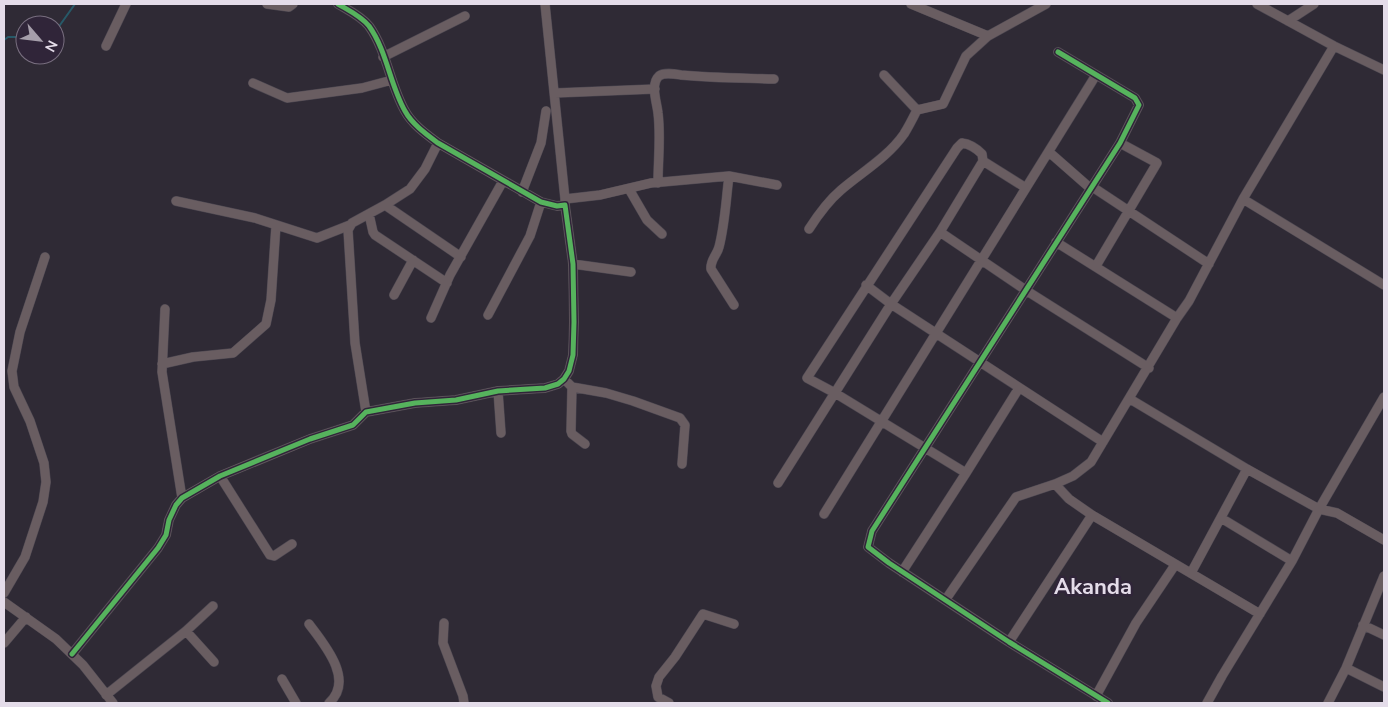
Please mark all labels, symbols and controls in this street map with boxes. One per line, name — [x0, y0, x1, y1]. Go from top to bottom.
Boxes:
north arrow — [15, 15, 65, 65]
text: N — [40, 37, 62, 55]
district label: Akanda — [1054, 572, 1132, 602]

